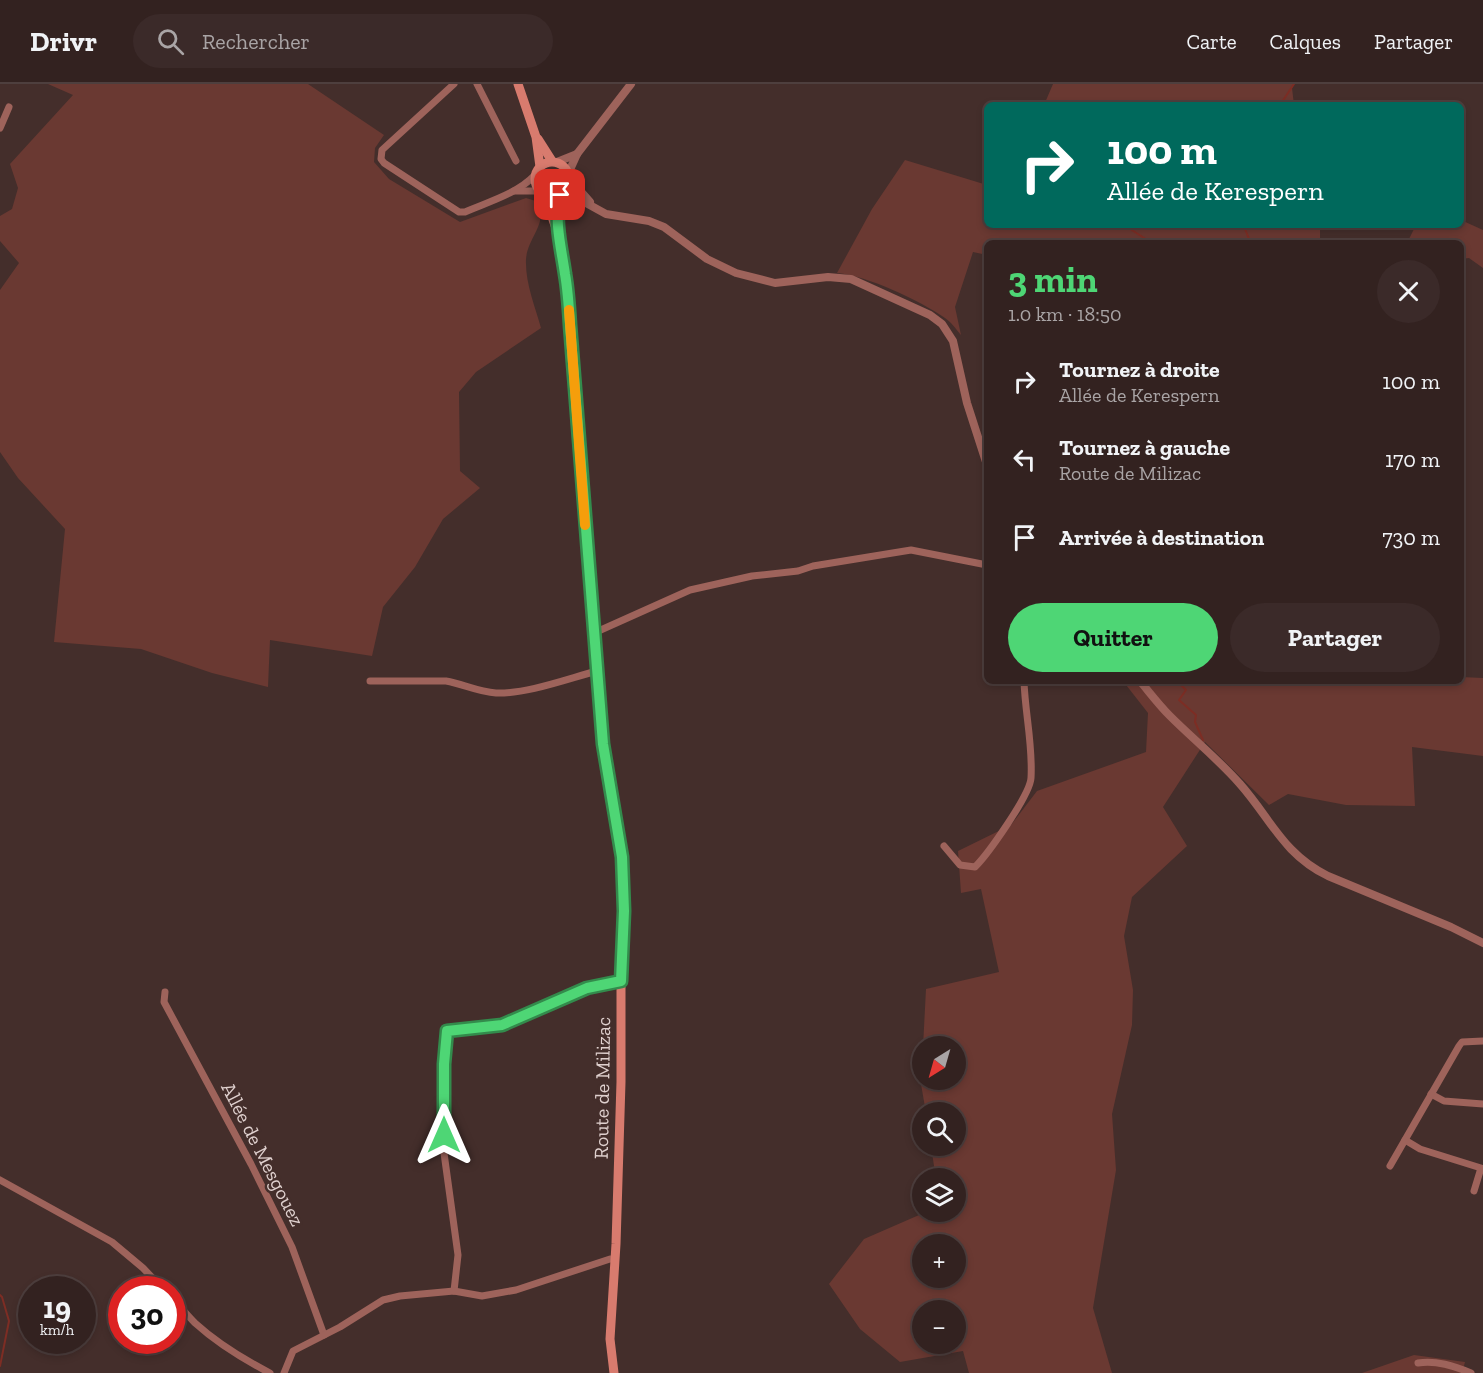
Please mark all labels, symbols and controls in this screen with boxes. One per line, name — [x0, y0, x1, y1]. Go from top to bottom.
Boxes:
search box — [133, 14, 553, 68]
text: Drivr — [30, 25, 97, 58]
icon: search — [154, 25, 187, 58]
text: Rechercher — [202, 28, 310, 55]
text: Carte — [1186, 29, 1237, 54]
text: Calques — [1270, 29, 1341, 54]
text: Partager — [1374, 29, 1453, 54]
text: 100 m — [1107, 124, 1217, 175]
icon: right — [1008, 126, 1086, 204]
pin — [534, 169, 585, 220]
text: Allée de Kerespern — [1107, 175, 1324, 207]
icon: arrive — [543, 178, 576, 211]
text: 3 min — [1008, 258, 1098, 301]
button: close — [1377, 260, 1440, 323]
text: 1.0 km · 18:50 — [1008, 302, 1122, 326]
text: Tournez à droite — [1059, 356, 1220, 383]
icon: right — [1008, 365, 1041, 398]
text: 100 m — [1382, 368, 1440, 395]
text: Allée de Kerespern — [1059, 383, 1220, 407]
text: Tournez à gauche — [1059, 434, 1230, 461]
icon: left — [1008, 443, 1041, 476]
text: 170 m — [1385, 446, 1440, 473]
text: Route de Milizac — [1059, 461, 1201, 485]
icon: arrive — [1008, 521, 1041, 554]
text: Arrivée à destination — [1059, 524, 1264, 551]
text: 730 m — [1382, 524, 1440, 551]
button: Quitter — [1008, 603, 1218, 672]
button: Partager — [1230, 603, 1440, 672]
street label: Route de Milizac — [589, 1017, 615, 1159]
north arrow — [912, 1036, 966, 1090]
map controls — [912, 1036, 966, 1354]
street label: Allée de Mesgouez — [216, 1078, 310, 1230]
button: search — [912, 1102, 966, 1156]
position arrow — [412, 1103, 476, 1167]
button: layers — [912, 1168, 966, 1222]
button: + — [912, 1234, 966, 1288]
speed limit sign: 30 — [108, 1276, 186, 1354]
text: 19 — [43, 1290, 71, 1326]
button: − — [912, 1300, 966, 1354]
text: km/h — [40, 1321, 74, 1339]

